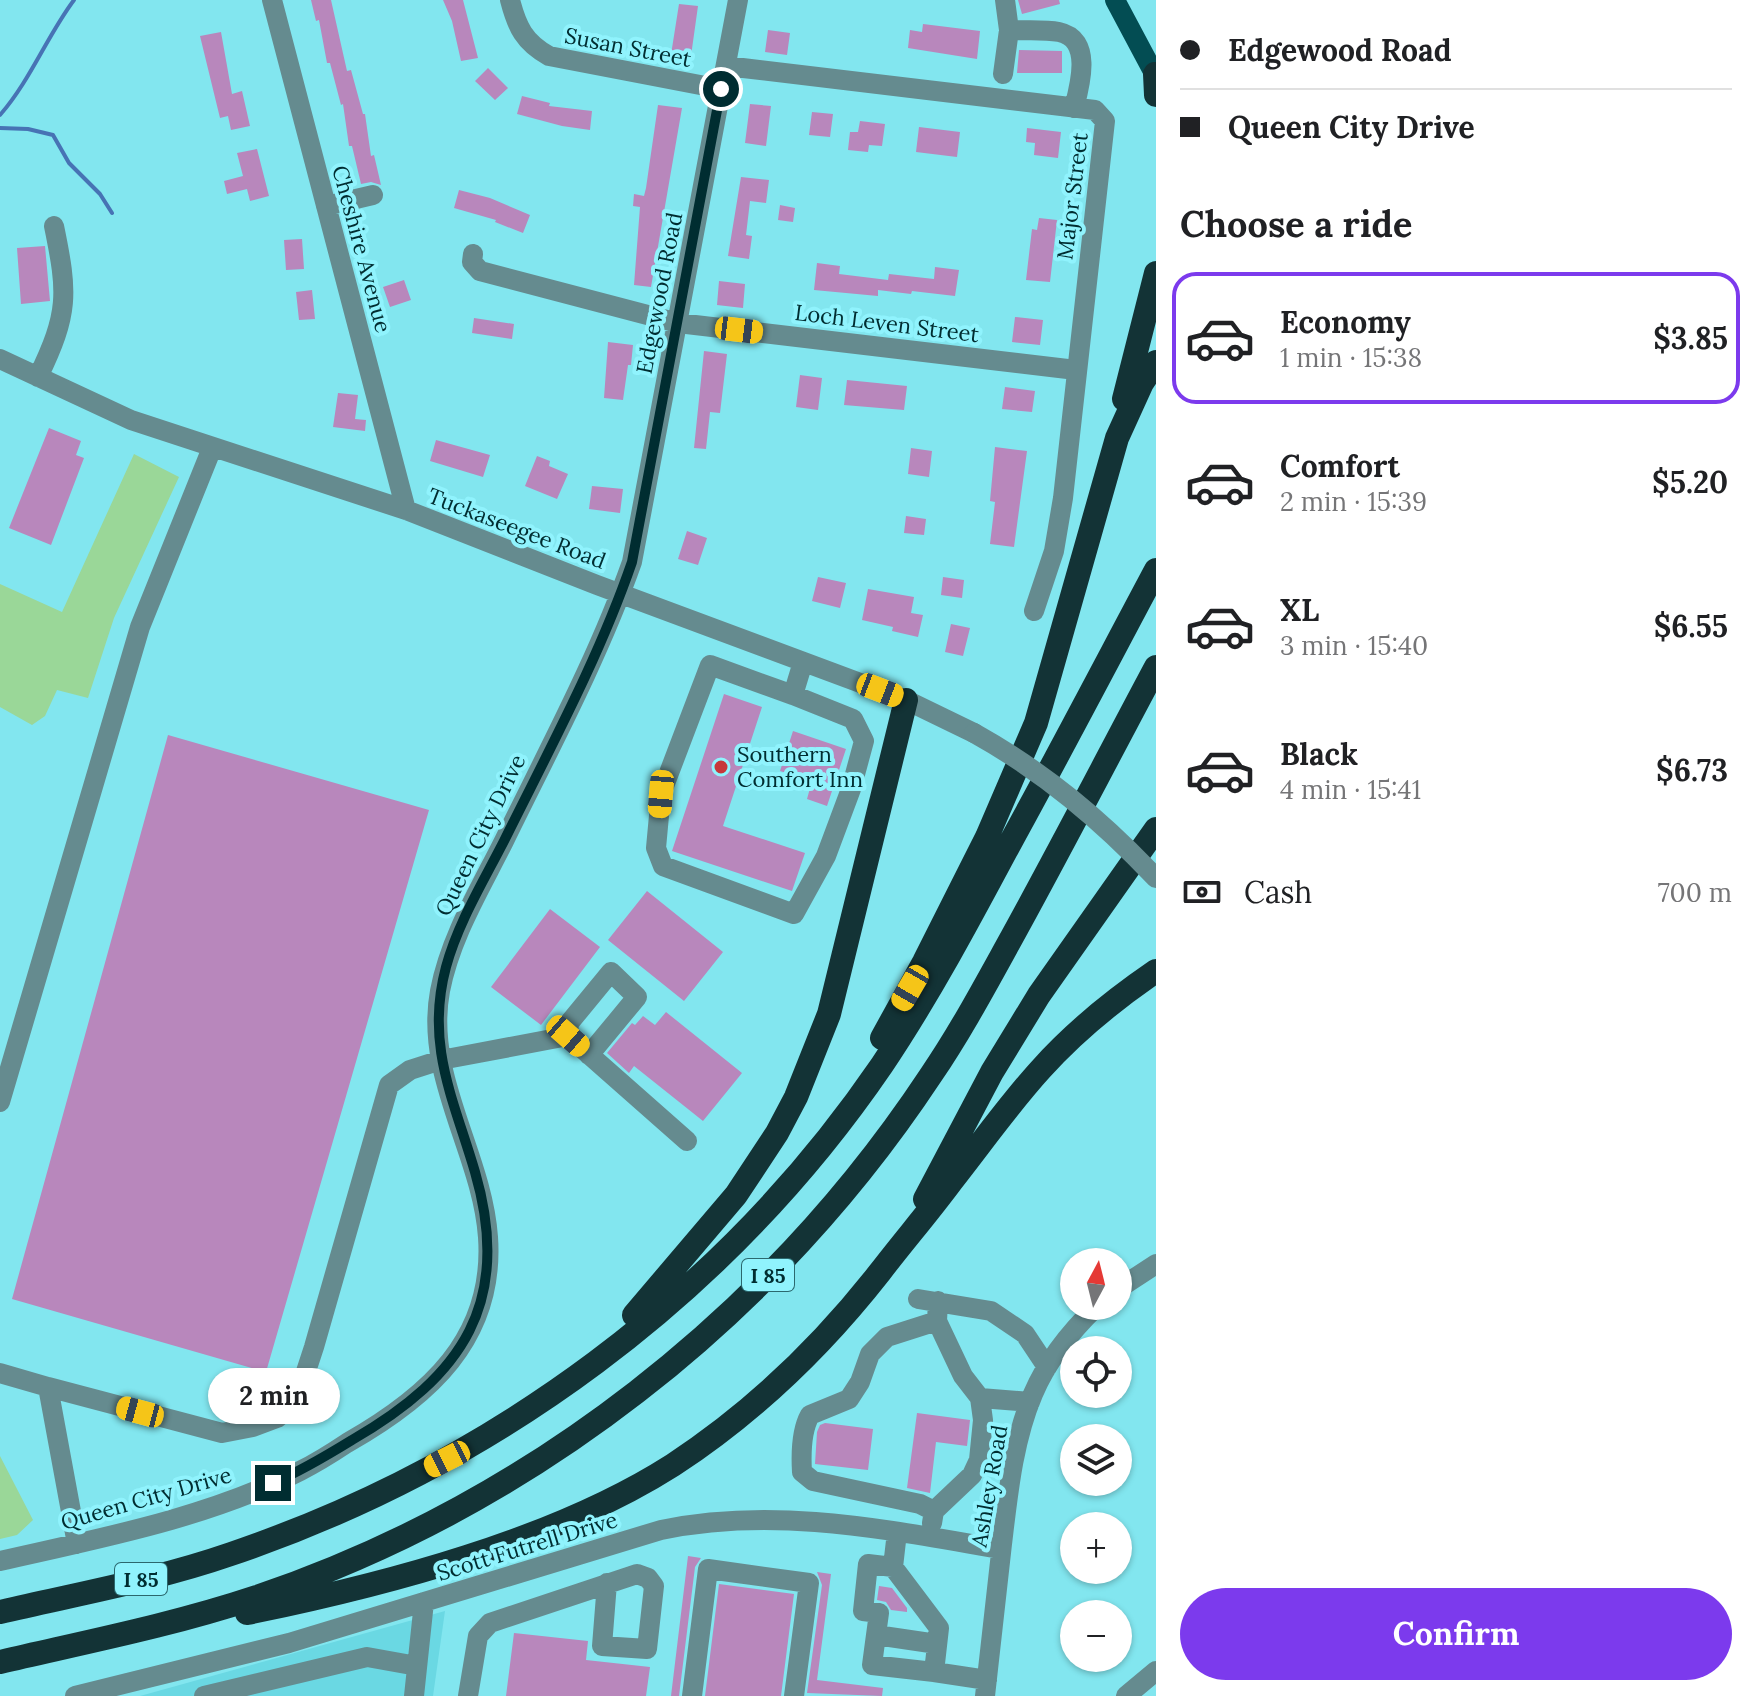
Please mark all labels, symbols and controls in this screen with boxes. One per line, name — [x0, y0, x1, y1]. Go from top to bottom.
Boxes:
street label: Susan Street — [562, 21, 694, 73]
text: Edgewood Road — [1228, 31, 1452, 69]
route start — [703, 71, 739, 107]
text: Queen City Drive — [1228, 108, 1475, 146]
street label: Major Street — [1050, 130, 1094, 261]
street label: Cheshire Avenue — [326, 162, 398, 336]
text: Choose a ride — [1180, 201, 1412, 247]
street label: Edgewood Road — [630, 210, 688, 376]
street label: Loch Leven Street — [793, 298, 981, 348]
icon: car — [1184, 302, 1256, 374]
text: Economy — [1280, 303, 1411, 341]
car — [714, 315, 764, 345]
text: $3.85 — [1653, 319, 1728, 357]
text: 1 min · 15:38 — [1280, 341, 1422, 374]
icon: car — [1184, 446, 1256, 518]
text: Comfort — [1280, 447, 1400, 485]
text: $5.20 — [1652, 463, 1728, 501]
street label: Tuckaseegee Road — [424, 481, 610, 575]
text: 2 min · 15:39 — [1280, 485, 1427, 518]
icon: car — [1184, 590, 1256, 662]
text: XL — [1280, 591, 1319, 629]
text: $6.55 — [1654, 607, 1728, 645]
text: 3 min · 15:40 — [1280, 629, 1428, 662]
car — [853, 670, 907, 710]
icon: car — [1184, 734, 1256, 806]
text: Black — [1280, 735, 1358, 773]
place label: Southern Comfort Inn — [737, 740, 863, 793]
street label: Queen City Drive — [429, 750, 531, 920]
text: $6.73 — [1656, 751, 1728, 789]
marker: Southern Comfort Inn — [712, 758, 730, 776]
car — [647, 769, 675, 819]
text: 4 min · 15:41 — [1280, 773, 1421, 806]
icon: cash — [1180, 870, 1224, 914]
text: Cash — [1244, 873, 1312, 911]
text: 700 m — [1658, 876, 1732, 909]
car — [888, 961, 932, 1015]
car — [542, 1011, 594, 1061]
north arrow — [1060, 1248, 1132, 1320]
map controls — [1060, 1248, 1132, 1672]
road number: I 85 — [742, 1259, 794, 1291]
button: locate — [1060, 1336, 1132, 1408]
callout: 2 min — [207, 1367, 339, 1423]
text: 2 min — [239, 1379, 309, 1412]
car — [114, 1394, 166, 1430]
street label: Ashley Road — [964, 1423, 1014, 1550]
button: layers — [1060, 1424, 1132, 1496]
car — [420, 1437, 474, 1481]
street label: Queen City Drive — [57, 1460, 235, 1536]
route end — [255, 1465, 291, 1501]
street label: Scott Futrell Drive — [433, 1505, 621, 1587]
button: + — [1060, 1512, 1132, 1584]
road number: I 85 — [115, 1563, 167, 1595]
button: Confirm — [1180, 1588, 1732, 1680]
button: − — [1060, 1600, 1132, 1672]

